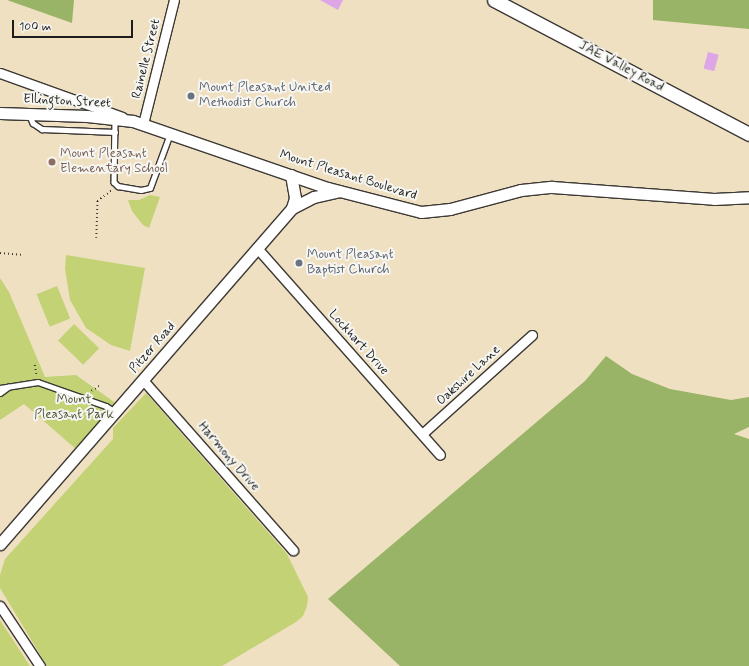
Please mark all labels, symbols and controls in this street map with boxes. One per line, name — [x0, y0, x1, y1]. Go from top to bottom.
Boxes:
scale bar — [14, 12, 135, 38]
street label: Rainelle Street — [129, 17, 165, 101]
text: 100 m — [19, 19, 51, 35]
street label: JAE Valley Road — [577, 39, 665, 95]
place label: Mount Pleasant United Methodist Church — [199, 81, 325, 112]
marker: Mount Pleasant United Methodist Church — [186, 91, 196, 101]
street label: Ellington Street — [22, 92, 112, 112]
place label: Mount Pleasant Elementary School — [60, 147, 168, 178]
street label: Mount Pleasant Boulevard — [278, 148, 418, 204]
marker: Mount Pleasant Elementary School — [47, 157, 57, 167]
place label: Mount Pleasant Baptist Church — [307, 248, 394, 279]
marker: Mount Pleasant Baptist Church — [294, 258, 304, 268]
street label: Lockhart Drive — [325, 307, 391, 379]
street label: Pitzer Road — [127, 319, 179, 377]
street label: Oakshire Lane — [435, 344, 503, 408]
park label: Mount Pleasant Park — [35, 393, 113, 424]
street label: Harmony Drive — [194, 420, 262, 494]

